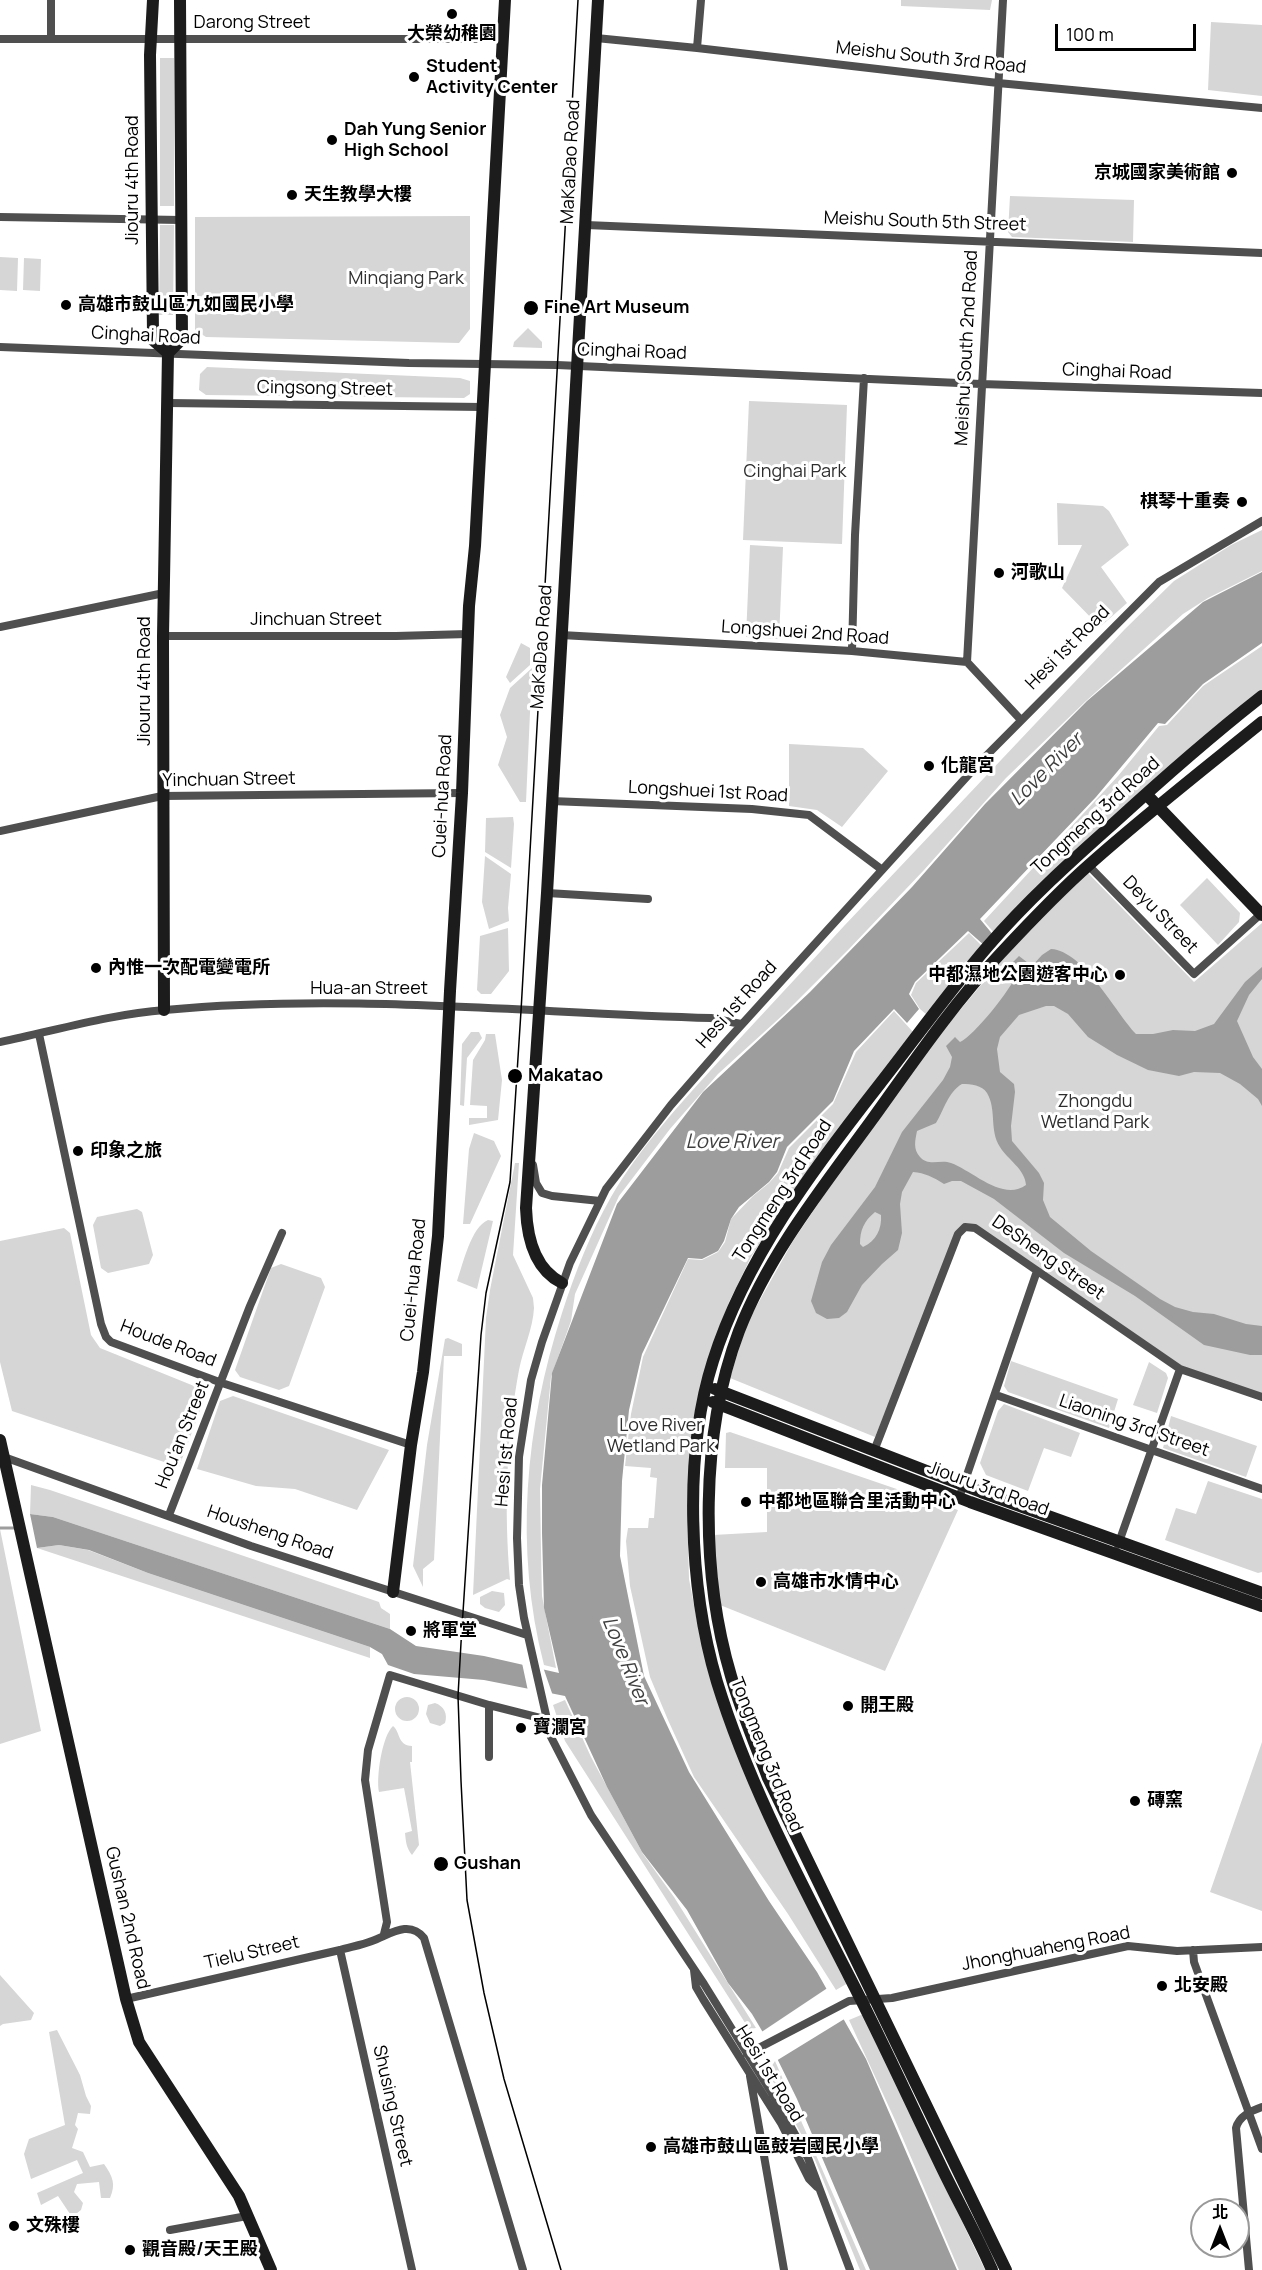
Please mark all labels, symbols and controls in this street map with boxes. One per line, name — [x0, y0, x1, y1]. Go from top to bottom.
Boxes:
marker: 大榮幼稚園 — [445, 7, 459, 21]
street label: Darong Street — [194, 12, 310, 34]
scale bar — [1058, 12, 1199, 50]
text: 100 m — [1066, 22, 1114, 46]
place label: 大榮幼稚園 — [407, 23, 497, 45]
street label: Meishu South 3rd Road — [835, 37, 1027, 79]
place label: Student Activity Center — [426, 56, 558, 98]
marker: Student Activity Center — [407, 70, 421, 84]
street label: MaKaDao Road — [557, 99, 585, 225]
street label: Jiouru 4th Road — [122, 115, 144, 245]
place label: Dah Yung Senior High School — [344, 119, 486, 162]
marker: Dah Yung Senior High School — [325, 133, 339, 147]
place label: 京城國家美術館 — [1094, 162, 1220, 184]
marker: 京城國家美術館 — [1225, 166, 1239, 180]
place label: 天生教學大樓 — [304, 184, 412, 206]
marker: 天生教學大樓 — [285, 188, 299, 202]
street label: Meishu South 5th Street — [823, 208, 1027, 236]
street label: Meishu South 2nd Road — [951, 250, 983, 446]
park label: Minqiang Park — [348, 268, 464, 290]
place label: 高雄市鼓山區九如國民小學 — [78, 294, 294, 316]
place label: Fine Art Museum — [544, 297, 689, 319]
marker: 高雄市鼓山區九如國民小學 — [59, 298, 73, 312]
marker: Fine Art Museum — [522, 299, 540, 317]
street label: Cinghai Road — [91, 322, 201, 350]
street label: Cinghai Road — [577, 339, 687, 365]
street label: Cinghai Road — [1062, 359, 1172, 385]
street label: Cingsong Street — [257, 377, 393, 401]
park label: Cinghai Park — [744, 461, 846, 483]
place label: 棋琴十重奏 — [1140, 491, 1230, 513]
marker: 棋琴十重奏 — [1235, 495, 1249, 509]
place label: 河歌山 — [1011, 562, 1065, 584]
marker: 河歌山 — [992, 566, 1006, 580]
street label: MaKaDao Road — [527, 584, 557, 710]
street label: Hesi 1st Road — [1021, 601, 1115, 695]
street label: Jinchuan Street — [250, 609, 382, 631]
street label: Jiouru 4th Road — [134, 616, 156, 746]
street label: Longshuei 2nd Road — [720, 616, 890, 650]
water label: Love River — [1006, 729, 1088, 811]
street label: Cuei-hua Road — [429, 734, 457, 858]
street label: Tongmeng 3rd Road — [1028, 753, 1164, 879]
place label: 化龍宮 — [941, 755, 995, 777]
marker: 化龍宮 — [922, 759, 936, 773]
street label: Yinchuan Street — [162, 768, 296, 792]
street label: Longshuei 1st Road — [627, 777, 789, 807]
street label: Deyu Street — [1118, 872, 1202, 958]
place label: 內惟一次配電變電所 — [108, 957, 270, 979]
street label: Hesi 1st Road — [692, 957, 782, 1053]
marker: 內惟一次配電變電所 — [89, 961, 103, 975]
place label: 中都濕地公園遊客中心 — [928, 964, 1108, 986]
marker: 中都濕地公園遊客中心 — [1113, 968, 1127, 982]
street label: Hua-an Street — [310, 978, 428, 1000]
place label: Makatao — [528, 1065, 603, 1087]
marker: Makatao — [506, 1067, 524, 1085]
park label: Zhongdu Wetland Park — [1041, 1091, 1149, 1134]
street label: Tongmeng 3rd Road — [729, 1116, 837, 1266]
water label: Love River — [685, 1130, 779, 1154]
place label: 印象之旅 — [90, 1140, 162, 1162]
marker: 印象之旅 — [71, 1144, 85, 1158]
street label: DeSheng Street — [988, 1211, 1108, 1305]
street label: Cuei-hua Road — [397, 1217, 431, 1343]
street label: Houde Road — [117, 1316, 219, 1372]
street label: Hou'an Street — [152, 1378, 214, 1492]
street label: Liaoning 3rd Street — [1056, 1390, 1212, 1462]
street label: Hesi 1st Road — [491, 1396, 523, 1508]
park label: Love River Wetland Park — [607, 1415, 715, 1458]
street label: Jiouru 3rd Road — [924, 1457, 1052, 1521]
place label: 中都地區聯合里活動中心 — [758, 1491, 956, 1513]
marker: 中都地區聯合里活動中心 — [739, 1495, 753, 1509]
street label: Housheng Road — [204, 1501, 336, 1565]
place label: 高雄市水情中心 — [773, 1571, 899, 1593]
marker: 高雄市水情中心 — [754, 1575, 768, 1589]
water label: Love River — [596, 1613, 654, 1709]
place label: 將軍堂 — [423, 1620, 477, 1642]
marker: 將軍堂 — [404, 1624, 418, 1638]
street label: Tongmeng 3rd Road — [725, 1675, 807, 1835]
place label: 開王殿 — [860, 1695, 914, 1717]
marker: 開王殿 — [841, 1699, 855, 1713]
place label: 寶瀾宮 — [533, 1717, 587, 1739]
marker: 寶瀾宮 — [514, 1721, 528, 1735]
place label: 磚窯 — [1147, 1790, 1183, 1812]
marker: 磚窯 — [1128, 1794, 1142, 1808]
street label: Gushan 2nd Road — [100, 1845, 154, 1991]
place label: Gushan — [454, 1853, 521, 1875]
marker: Gushan — [432, 1855, 450, 1873]
street label: Jhonghuaheng Road — [960, 1922, 1132, 1976]
street label: Tielu Street — [202, 1932, 302, 1974]
place label: 北安殿 — [1174, 1975, 1228, 1997]
marker: 北安殿 — [1155, 1979, 1169, 1993]
street label: Hesi 1st Road — [731, 2022, 807, 2126]
street label: Shusing Street — [368, 2043, 416, 2169]
place label: 高雄市鼓山區鼓岩國民小學 — [663, 2136, 879, 2158]
marker: 高雄市鼓山區鼓岩國民小學 — [644, 2140, 658, 2154]
north arrow — [1190, 2198, 1250, 2258]
text: 北 — [1212, 2201, 1228, 2223]
place label: 文殊樓 — [26, 2215, 80, 2237]
marker: 文殊樓 — [7, 2219, 21, 2233]
place label: 觀音殿/天王殿 — [142, 2239, 258, 2261]
marker: 觀音殿/天王殿 — [123, 2243, 137, 2257]

